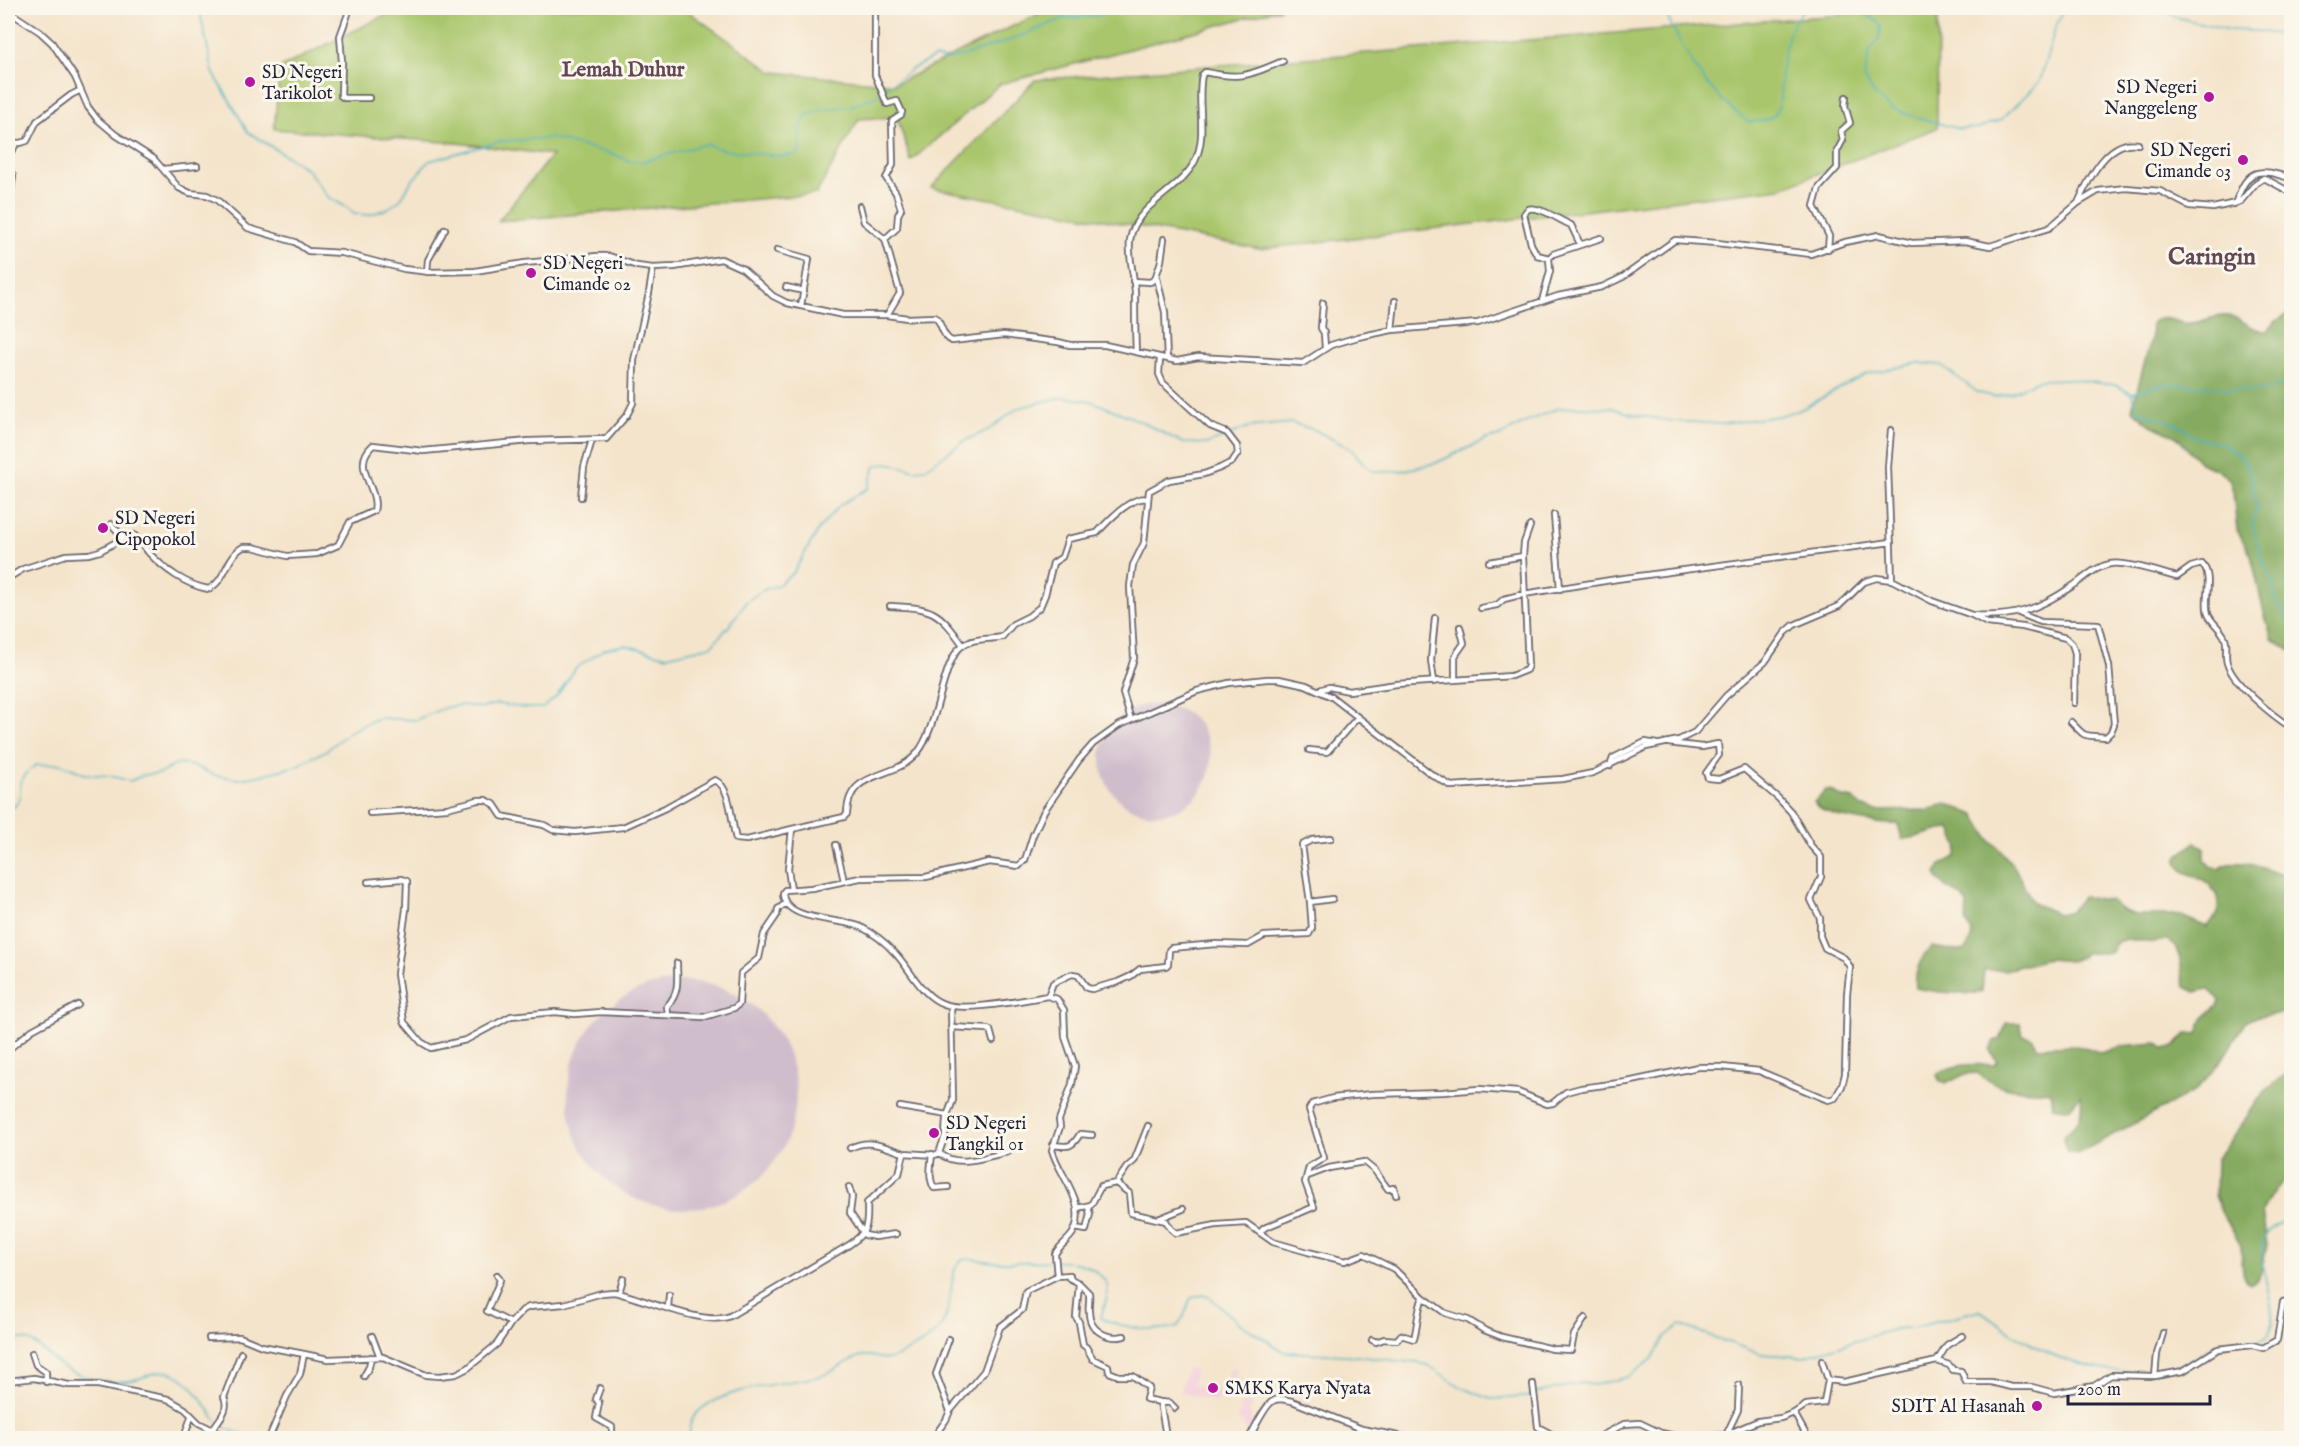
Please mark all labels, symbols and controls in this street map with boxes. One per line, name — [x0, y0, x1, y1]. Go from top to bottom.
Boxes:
district label: Lemah Duhur — [561, 57, 685, 84]
place label: SD Negeri Tarikolot — [262, 62, 343, 106]
marker: SD Negeri Tarikolot — [243, 75, 257, 89]
place label: SD Negeri Nanggeleng — [2104, 77, 2197, 121]
marker: SD Negeri Nanggeleng — [2202, 90, 2216, 104]
place label: SD Negeri Cimande 03 — [2145, 140, 2231, 184]
marker: SD Negeri Cimande 03 — [2236, 153, 2250, 167]
district label: Caringin — [2168, 242, 2256, 273]
place label: SD Negeri Cimande 02 — [543, 253, 631, 297]
marker: SD Negeri Cimande 02 — [524, 266, 538, 280]
place label: SD Negeri Cipopokol — [115, 508, 196, 552]
marker: SD Negeri Cipopokol — [96, 521, 110, 535]
place label: SD Negeri Tangkil 01 — [946, 1113, 1027, 1157]
marker: SD Negeri Tangkil 01 — [927, 1126, 941, 1140]
scale bar — [2068, 1368, 2210, 1406]
place label: SMKS Karya Nyata — [1225, 1378, 1371, 1401]
text: 200 m — [2077, 1379, 2121, 1402]
marker: SMKS Karya Nyata — [1206, 1381, 1220, 1395]
place label: SDIT Al Hasanah — [1891, 1396, 2025, 1419]
marker: SDIT Al Hasanah — [2030, 1399, 2044, 1413]

